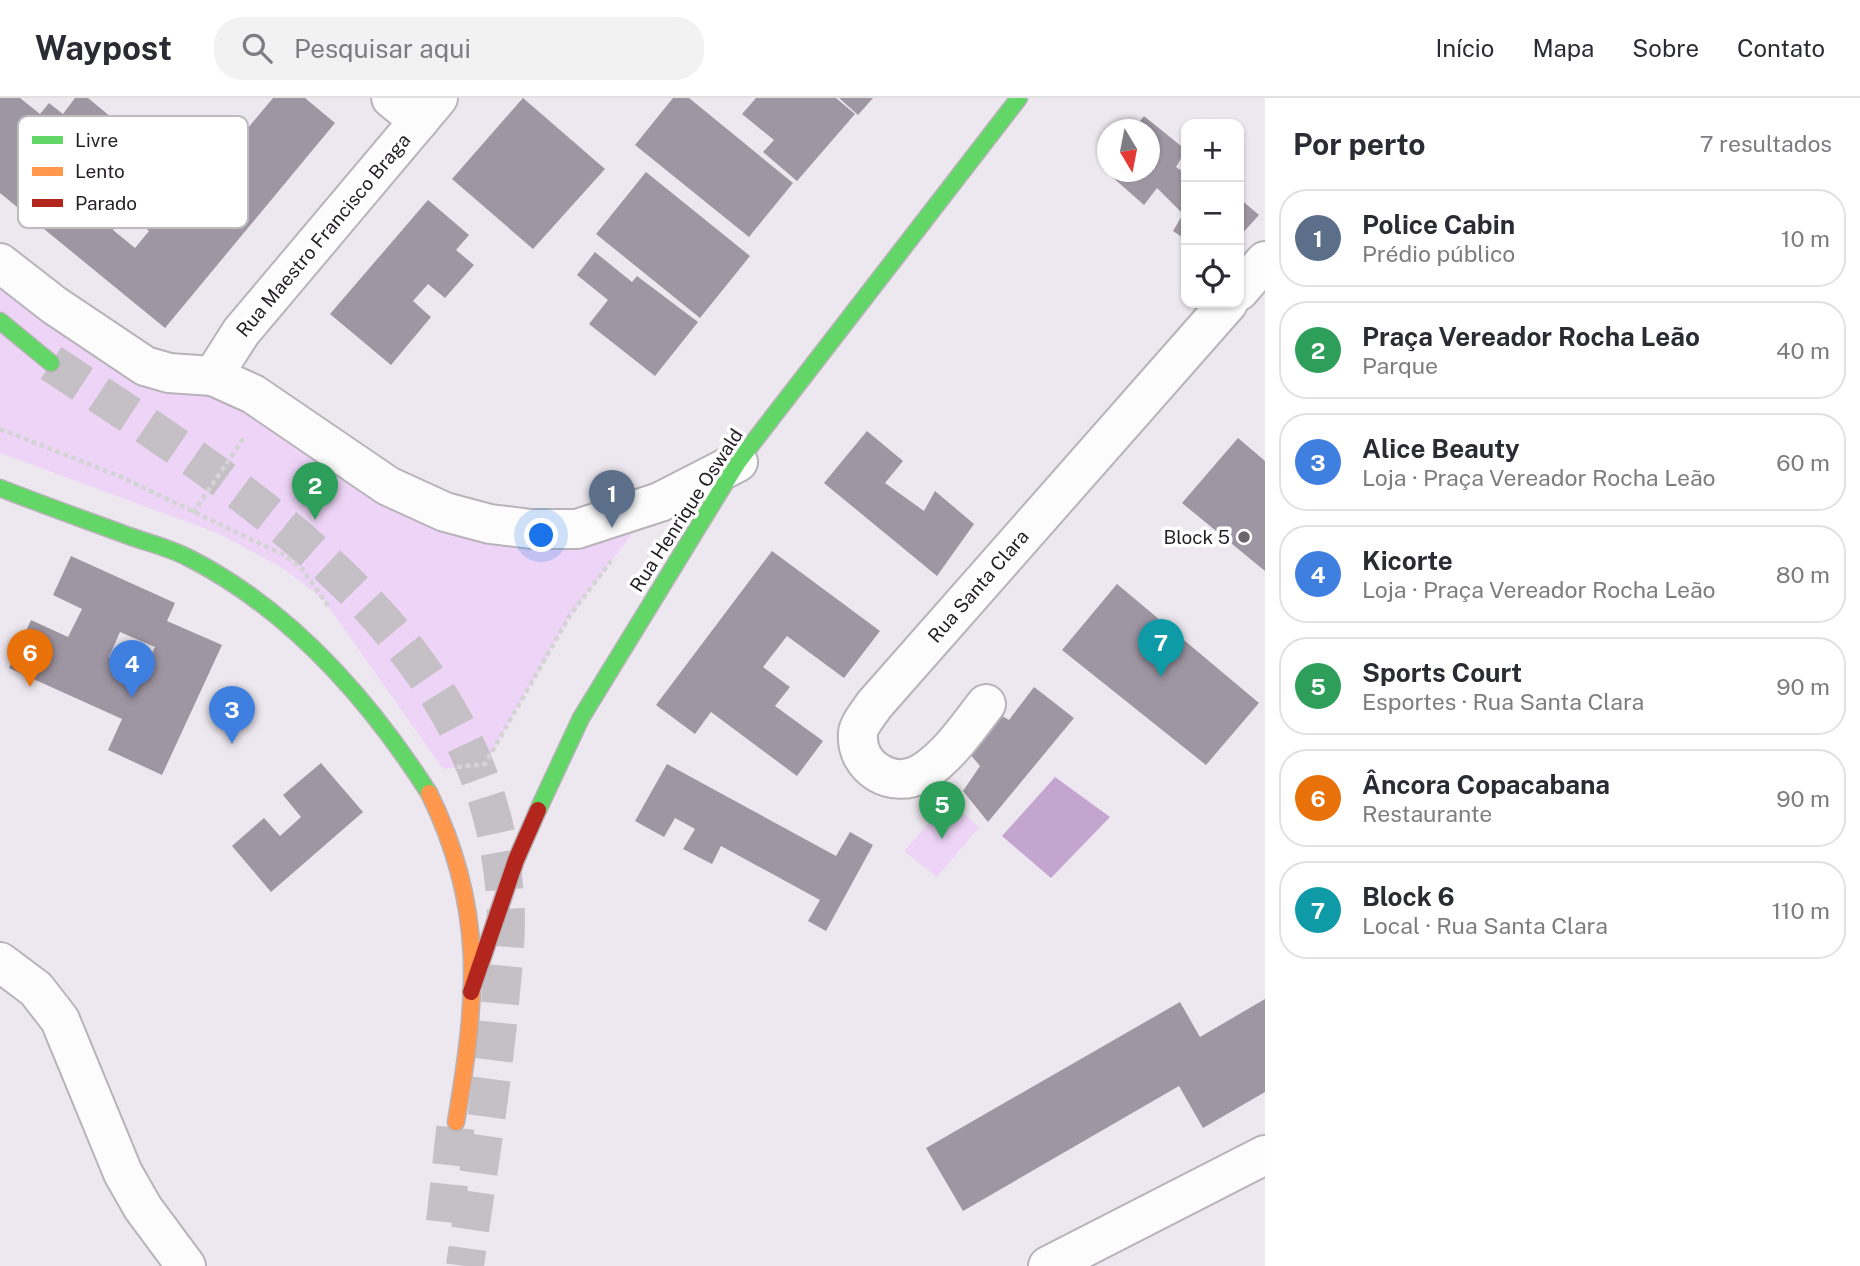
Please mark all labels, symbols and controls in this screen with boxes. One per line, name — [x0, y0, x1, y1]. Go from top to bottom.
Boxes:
search box — [214, 17, 704, 80]
text: Waypost — [35, 29, 172, 67]
icon: search — [238, 29, 276, 67]
text: Pesquisar aqui — [294, 33, 471, 64]
text: Início — [1436, 34, 1494, 62]
text: Mapa — [1532, 34, 1594, 62]
text: Sobre — [1632, 34, 1699, 62]
text: Contato — [1737, 34, 1825, 62]
legend — [18, 116, 248, 228]
north arrow — [1097, 119, 1160, 182]
map controls — [1181, 119, 1244, 308]
button: + — [1181, 119, 1244, 182]
text: Por perto — [1293, 126, 1425, 162]
text: Livre — [75, 129, 118, 151]
street label: Rua Maestro Francisco Braga — [232, 129, 414, 341]
text: 7 resultados — [1700, 130, 1832, 157]
text: Lento — [75, 160, 125, 182]
button: − — [1181, 182, 1244, 245]
text: Parado — [75, 192, 137, 214]
text: Police Cabin — [1362, 209, 1515, 240]
text: 1 — [1313, 225, 1323, 252]
text: 10 m — [1781, 225, 1830, 252]
text: Prédio público — [1362, 240, 1515, 267]
button: locate — [1181, 245, 1244, 308]
text: Praça Vereador Rocha Leão — [1362, 321, 1700, 352]
text: 2 — [1311, 337, 1325, 364]
text: 40 m — [1776, 337, 1830, 364]
text: Parque — [1362, 352, 1438, 379]
street label: Rua Henrique Oswald — [625, 424, 747, 596]
text: Alice Beauty — [1362, 433, 1520, 464]
text: 3 — [1310, 449, 1326, 476]
text: 60 m — [1776, 449, 1830, 476]
pin: 2 — [292, 462, 338, 520]
text: Loja · Praça Vereador Rocha Leão — [1362, 464, 1716, 491]
pin: 1 — [589, 470, 635, 528]
your location — [524, 518, 558, 552]
street label: Rua Santa Clara — [923, 525, 1033, 647]
place label: Block 5 — [1164, 526, 1230, 548]
marker: Block 5 — [1236, 529, 1252, 545]
text: Kicorte — [1362, 545, 1453, 576]
text: 4 — [1310, 561, 1326, 588]
text: 80 m — [1776, 561, 1830, 588]
text: Loja · Praça Vereador Rocha Leão — [1362, 576, 1716, 603]
pin: 7 — [1138, 619, 1184, 677]
pin: 6 — [7, 629, 53, 687]
pin: 4 — [109, 640, 155, 698]
text: Sports Court — [1362, 657, 1522, 688]
text: 5 — [1310, 673, 1326, 700]
text: 90 m — [1776, 673, 1830, 700]
pin: 3 — [209, 686, 255, 744]
text: Esportes · Rua Santa Clara — [1362, 688, 1644, 715]
text: Âncora Copacabana — [1362, 769, 1610, 800]
pin: 5 — [919, 781, 965, 839]
text: 6 — [1310, 785, 1326, 812]
text: 90 m — [1776, 785, 1830, 812]
text: Restaurante — [1362, 800, 1492, 827]
text: Block 6 — [1362, 881, 1455, 912]
text: 7 — [1311, 897, 1325, 924]
text: 110 m — [1772, 897, 1830, 924]
text: Local · Rua Santa Clara — [1362, 912, 1608, 939]

